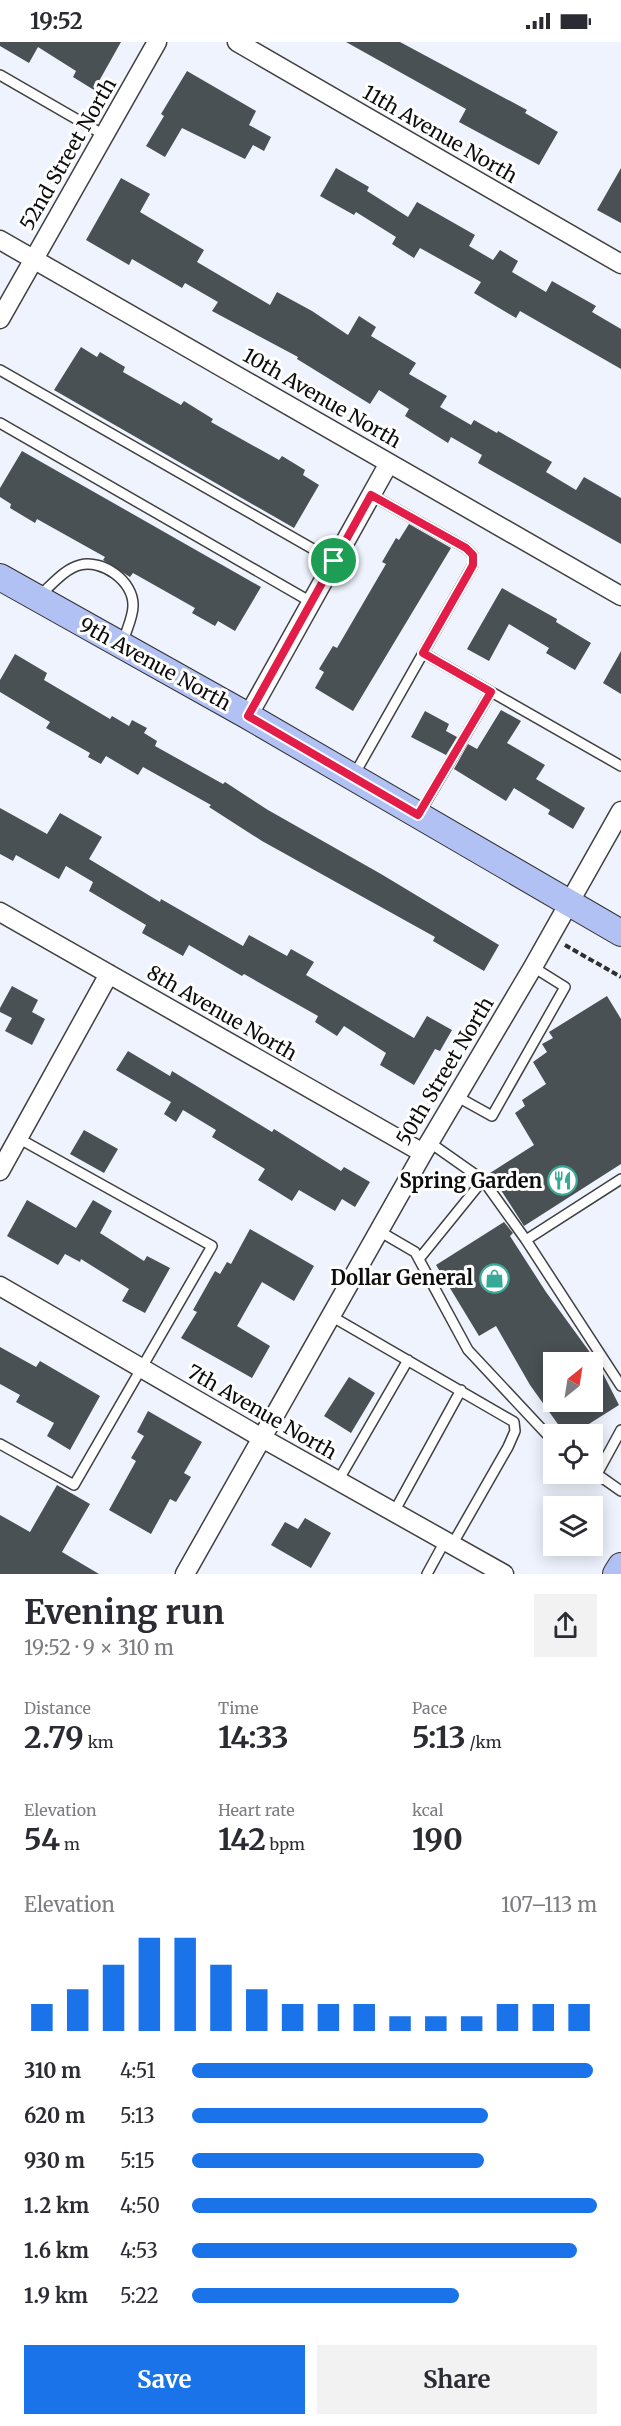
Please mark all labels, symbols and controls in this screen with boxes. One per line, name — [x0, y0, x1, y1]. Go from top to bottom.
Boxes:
text: 19:52 — [30, 7, 83, 35]
street label: 52nd Street North — [14, 73, 121, 234]
street label: 11th Avenue North — [359, 79, 522, 188]
street label: 10th Avenue North — [239, 342, 406, 453]
pin — [308, 535, 359, 586]
icon: arrive — [317, 544, 350, 577]
street label: 9th Avenue North — [75, 612, 235, 716]
street label: 8th Avenue North — [143, 959, 302, 1066]
street label: 50th Street North — [390, 992, 499, 1149]
restaurant icon: Spring Garden — [547, 1165, 579, 1197]
place label: Spring Garden — [399, 1168, 542, 1193]
shop icon: Dollar General — [478, 1262, 510, 1294]
place label: Dollar General — [331, 1265, 473, 1290]
north arrow — [543, 1352, 603, 1412]
map controls — [543, 1352, 603, 1556]
street label: 7th Avenue North — [183, 1359, 341, 1465]
button: locate — [543, 1424, 603, 1484]
button: layers — [543, 1496, 603, 1556]
text: Evening run — [24, 1592, 224, 1633]
button: share — [534, 1594, 597, 1657]
text: 19:52 · 9 × 310 m — [24, 1635, 174, 1660]
text: Distance — [24, 1698, 91, 1718]
text: Time — [218, 1698, 259, 1718]
text: Pace — [412, 1698, 447, 1718]
text: 2.79 — [24, 1718, 84, 1756]
text: 14:33 — [218, 1718, 289, 1756]
text: 5:13 — [412, 1718, 466, 1756]
text: km — [84, 1732, 114, 1752]
text: /km — [466, 1732, 502, 1752]
text: Elevation — [24, 1800, 97, 1820]
text: Heart rate — [218, 1800, 295, 1820]
text: kcal — [412, 1800, 443, 1820]
text: 54 — [24, 1820, 60, 1858]
text: 142 — [218, 1820, 266, 1858]
text: 190 — [412, 1820, 463, 1858]
text: m — [60, 1834, 80, 1854]
text: bpm — [266, 1834, 305, 1854]
text: Elevation — [24, 1892, 115, 1917]
text: 107–113 m — [501, 1892, 597, 1917]
text: 310 m — [24, 2058, 81, 2083]
text: 4:51 — [120, 2058, 155, 2083]
text: 620 m — [24, 2103, 85, 2128]
text: 5:13 — [120, 2103, 155, 2128]
text: 930 m — [24, 2148, 85, 2173]
text: 5:15 — [120, 2148, 155, 2173]
text: 1.2 km — [24, 2193, 89, 2218]
text: 4:50 — [120, 2193, 160, 2218]
text: 1.6 km — [24, 2238, 89, 2263]
text: 4:53 — [120, 2238, 158, 2263]
text: 1.9 km — [24, 2283, 88, 2308]
text: 5:22 — [120, 2283, 159, 2308]
button: Save — [24, 2345, 305, 2414]
button: Share — [317, 2345, 597, 2414]

